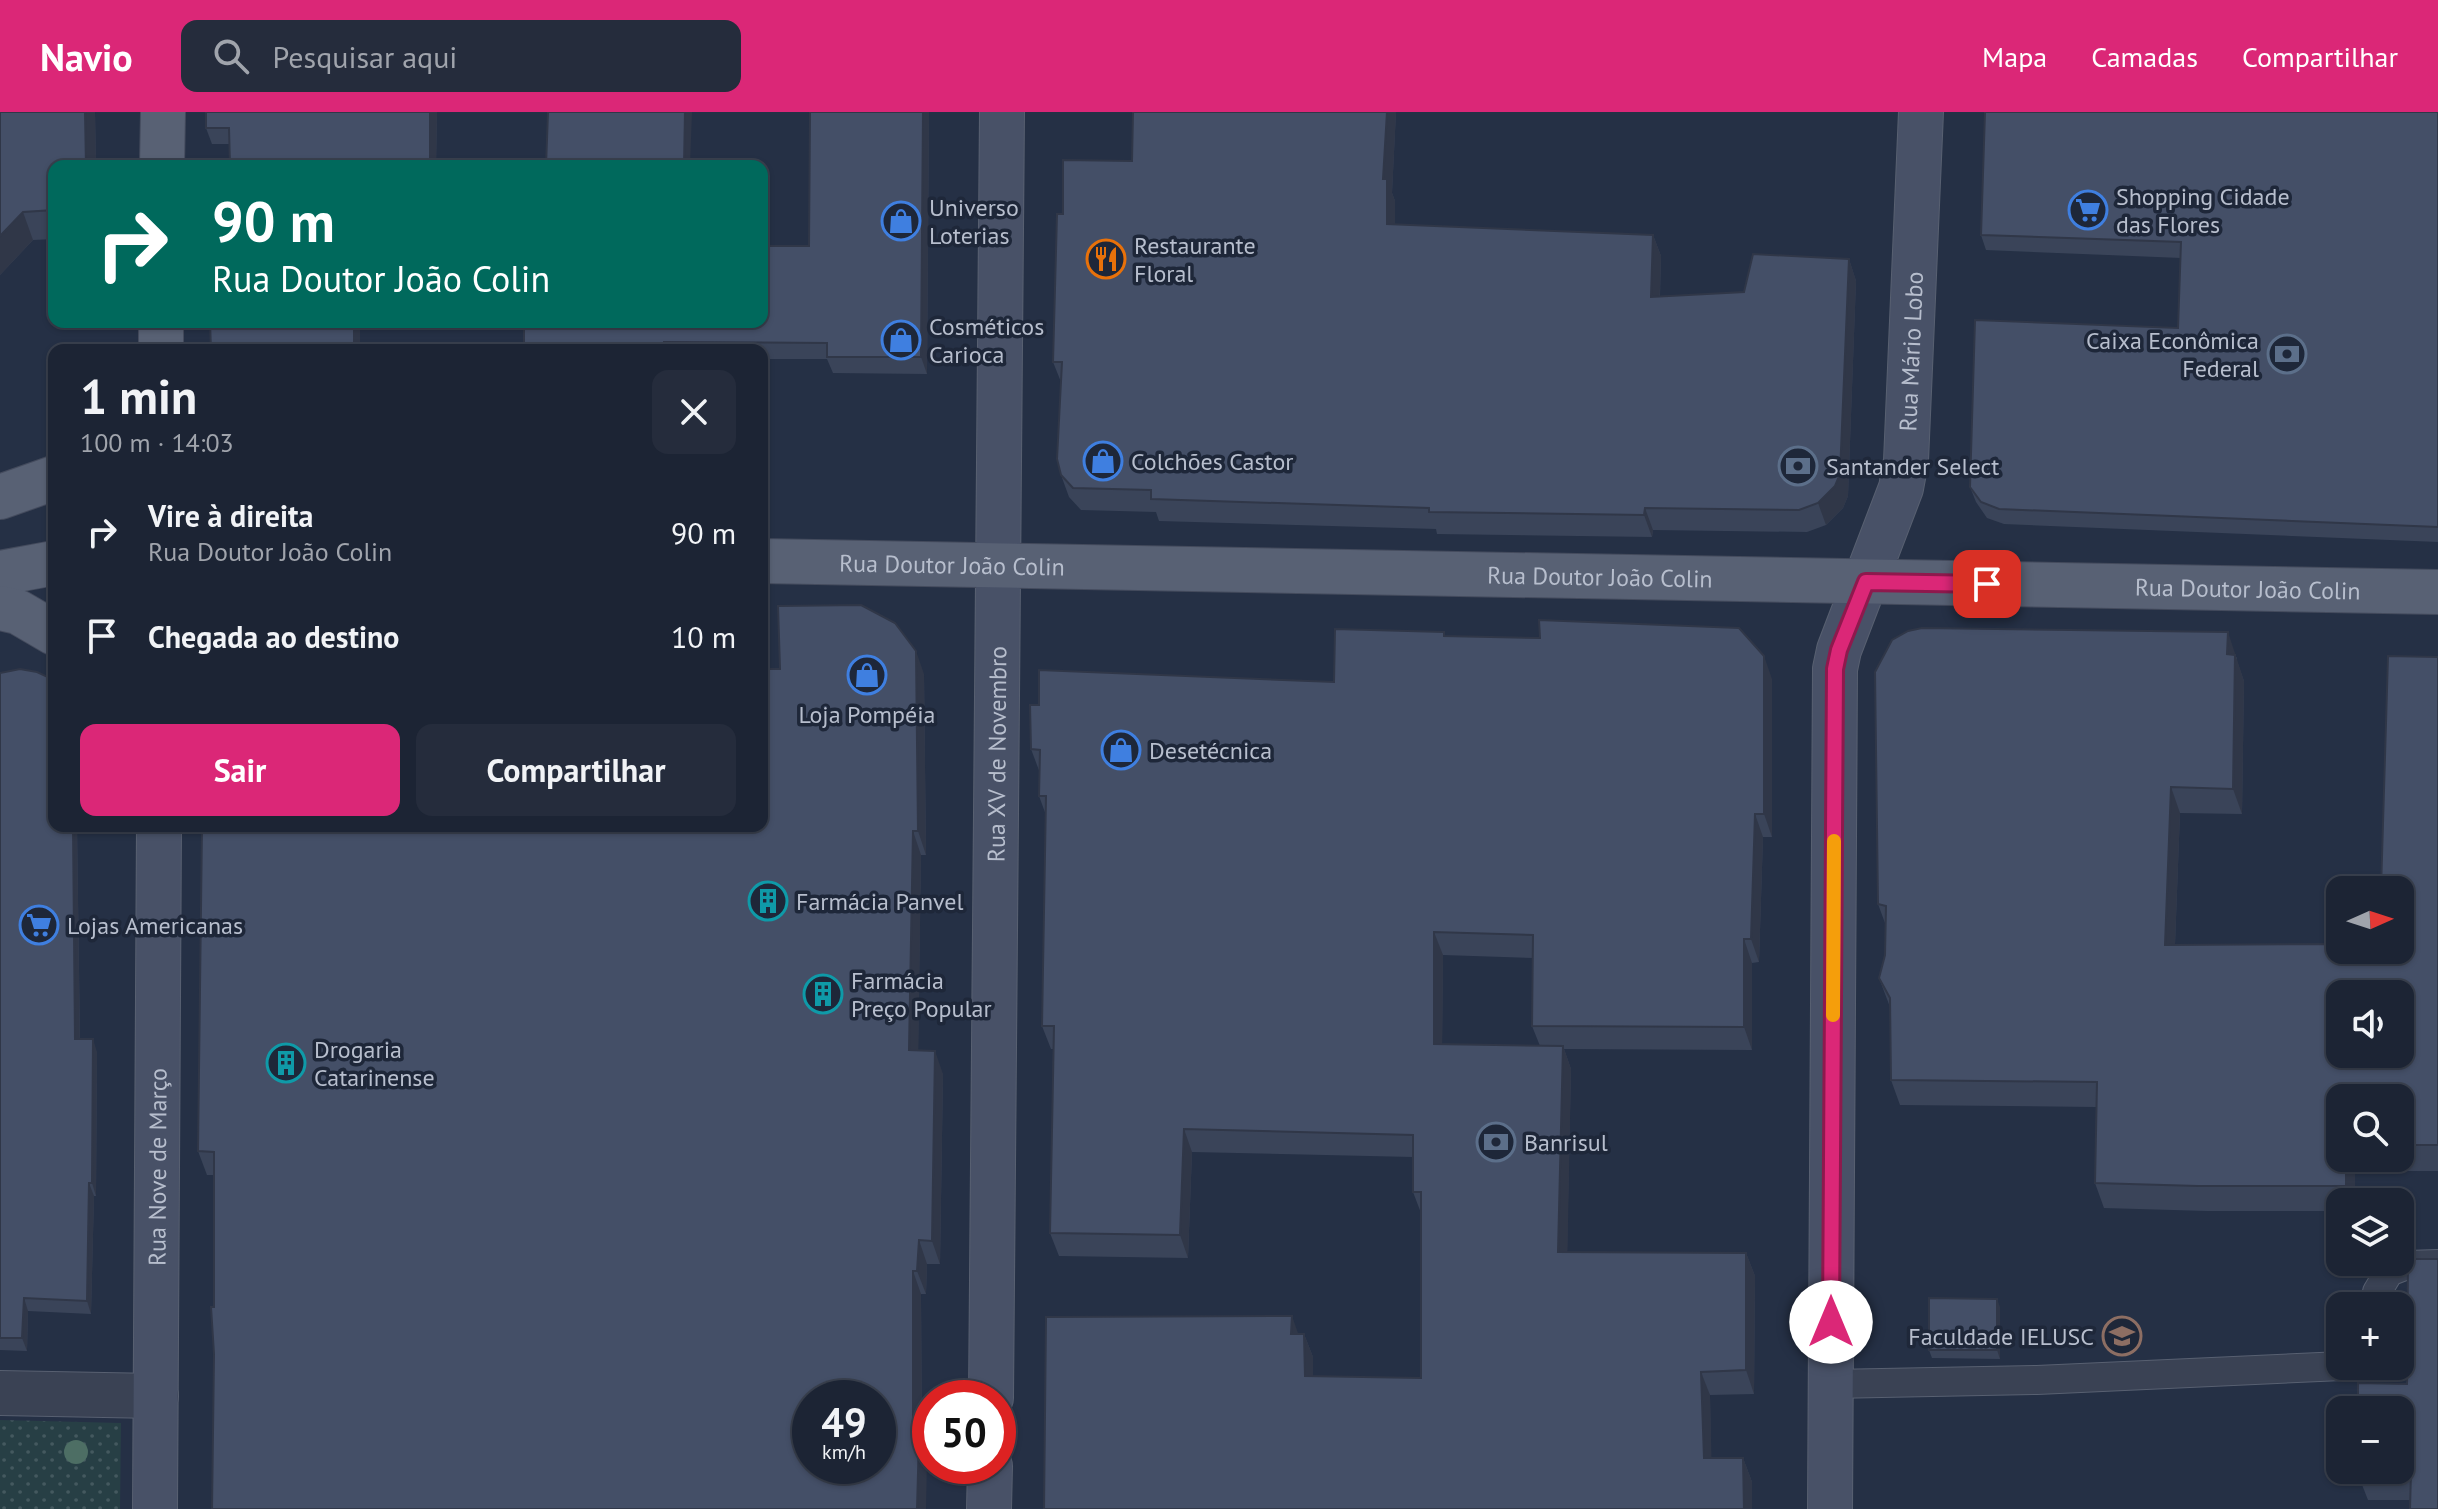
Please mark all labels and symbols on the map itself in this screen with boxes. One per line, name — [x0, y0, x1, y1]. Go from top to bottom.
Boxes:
place label: Shopping Cidade das Flores — [2116, 181, 2290, 240]
supermarket icon: Shopping Cidade das Flores — [2067, 189, 2109, 231]
place label: Universo Loterias — [929, 192, 1019, 251]
shop icon: Universo Loterias — [880, 200, 922, 242]
place label: Restaurante Floral — [1134, 230, 1256, 289]
restaurant icon: Restaurante Floral — [1085, 238, 1127, 280]
street label: Rua Mário Lobo — [1892, 271, 1930, 432]
place label: Cosméticos Carioca — [929, 311, 1044, 370]
shop icon: Cosméticos Carioca — [880, 319, 922, 361]
place label: Caixa Econômica Federal — [2086, 325, 2259, 384]
bank icon: Caixa Econômica Federal — [2266, 333, 2308, 375]
shop icon: Colchões Castor — [1082, 440, 1124, 482]
bank icon: Santander Select — [1777, 445, 1819, 487]
place label: Colchões Castor — [1131, 446, 1293, 477]
place label: Santander Select — [1826, 451, 1999, 482]
street label: Rua Doutor João Colin — [839, 547, 1065, 582]
pin — [1953, 550, 2021, 618]
street label: Rua Doutor João Colin — [1487, 559, 1713, 594]
street label: Rua Doutor João Colin — [2135, 571, 2361, 606]
street label: Rua XV de Novembro — [980, 646, 1013, 862]
shop icon: Loja Pompéia — [846, 654, 888, 696]
place label: Loja Pompéia — [799, 699, 936, 730]
shop icon: Desetécnica — [1100, 729, 1142, 771]
place label: Desetécnica — [1149, 735, 1272, 766]
north arrow — [2326, 876, 2414, 964]
building icon: Farmácia Panvel — [747, 880, 789, 922]
place label: Farmácia Panvel — [796, 886, 964, 917]
supermarket icon: Lojas Americanas — [18, 904, 60, 946]
place label: Lojas Americanas — [67, 910, 243, 941]
place label: Farmácia Preço Popular — [851, 965, 992, 1024]
building icon: Farmácia Preço Popular — [802, 973, 844, 1015]
place label: Drogaria Catarinense — [314, 1034, 435, 1093]
building icon: Drogaria Catarinense — [265, 1042, 307, 1084]
street label: Rua Nove de Março — [141, 1068, 173, 1266]
bank icon: Banrisul — [1475, 1121, 1517, 1163]
place label: Banrisul — [1524, 1127, 1608, 1158]
position arrow — [1789, 1280, 1873, 1364]
school or university icon: Faculdade IELUSC — [2101, 1315, 2143, 1357]
place label: Faculdade IELUSC — [1908, 1321, 2094, 1352]
speed limit sign: 50 — [912, 1380, 1016, 1484]

